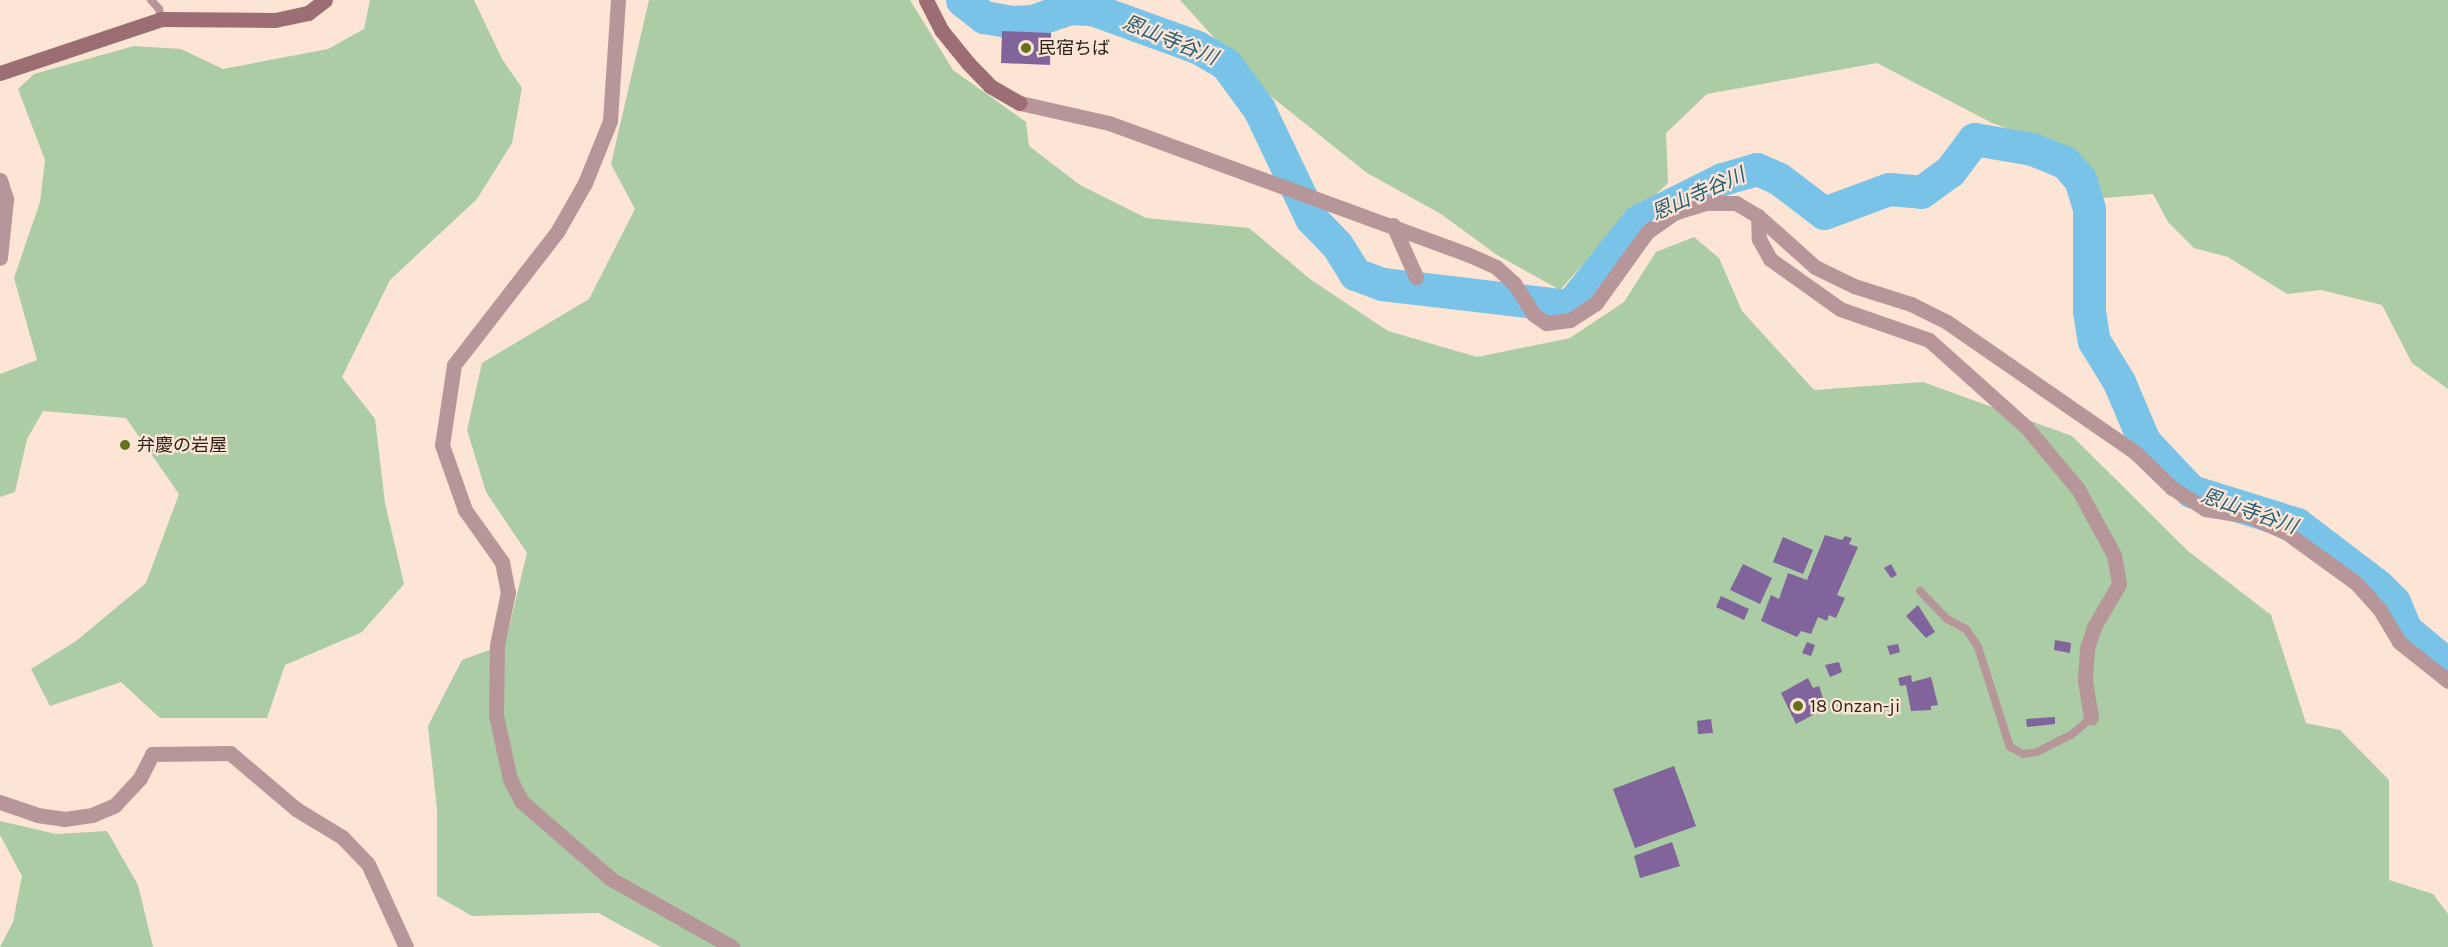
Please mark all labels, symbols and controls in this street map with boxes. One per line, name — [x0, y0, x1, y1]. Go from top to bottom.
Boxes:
water label: 恩山寺谷川 — [1119, 10, 1221, 70]
place label: 民宿ちば — [1038, 37, 1110, 59]
marker: 民宿ちば — [1019, 41, 1033, 55]
water label: 恩山寺谷川 — [1647, 163, 1749, 225]
place label: 弁慶の岩屋 — [137, 434, 227, 456]
marker: 弁慶の岩屋 — [118, 438, 132, 452]
water label: 恩山寺谷川 — [2198, 483, 2300, 539]
place label: 18 Onzan-ji — [1810, 695, 1900, 717]
marker: 18 Onzan-ji — [1791, 699, 1805, 713]

